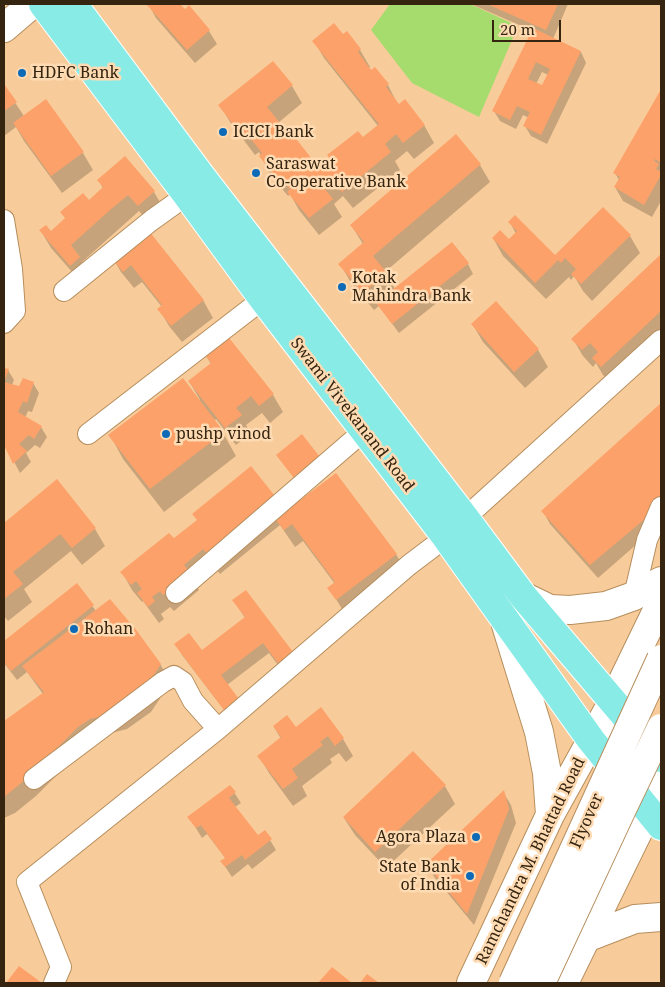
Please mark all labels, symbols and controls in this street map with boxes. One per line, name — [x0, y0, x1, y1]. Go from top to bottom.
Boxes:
scale bar — [495, 10, 564, 42]
text: 20 m — [500, 19, 535, 39]
place label: HDFC Bank — [32, 63, 119, 83]
marker: HDFC Bank — [16, 67, 28, 79]
place label: ICICI Bank — [233, 122, 314, 142]
marker: ICICI Bank — [217, 126, 229, 138]
place label: Saraswat Co-operative Bank — [266, 154, 406, 192]
marker: Saraswat Co-operative Bank — [250, 167, 262, 179]
place label: Kotak Mahindra Bank — [352, 268, 471, 306]
marker: Kotak Mahindra Bank — [336, 281, 348, 293]
street label: Swami Vivekanand Road — [286, 334, 418, 496]
place label: pushp vinod — [176, 424, 271, 444]
marker: pushp vinod — [160, 428, 172, 440]
place label: Rohan — [84, 619, 133, 639]
marker: Rohan — [68, 623, 80, 635]
street label: Ramchandra M. Bhattad Road — [472, 754, 590, 968]
street label: Flyover — [566, 791, 608, 851]
place label: Agora Plaza — [376, 827, 466, 847]
marker: Agora Plaza — [470, 831, 482, 843]
place label: State Bank of India — [379, 857, 460, 895]
marker: State Bank of India — [464, 870, 476, 882]

